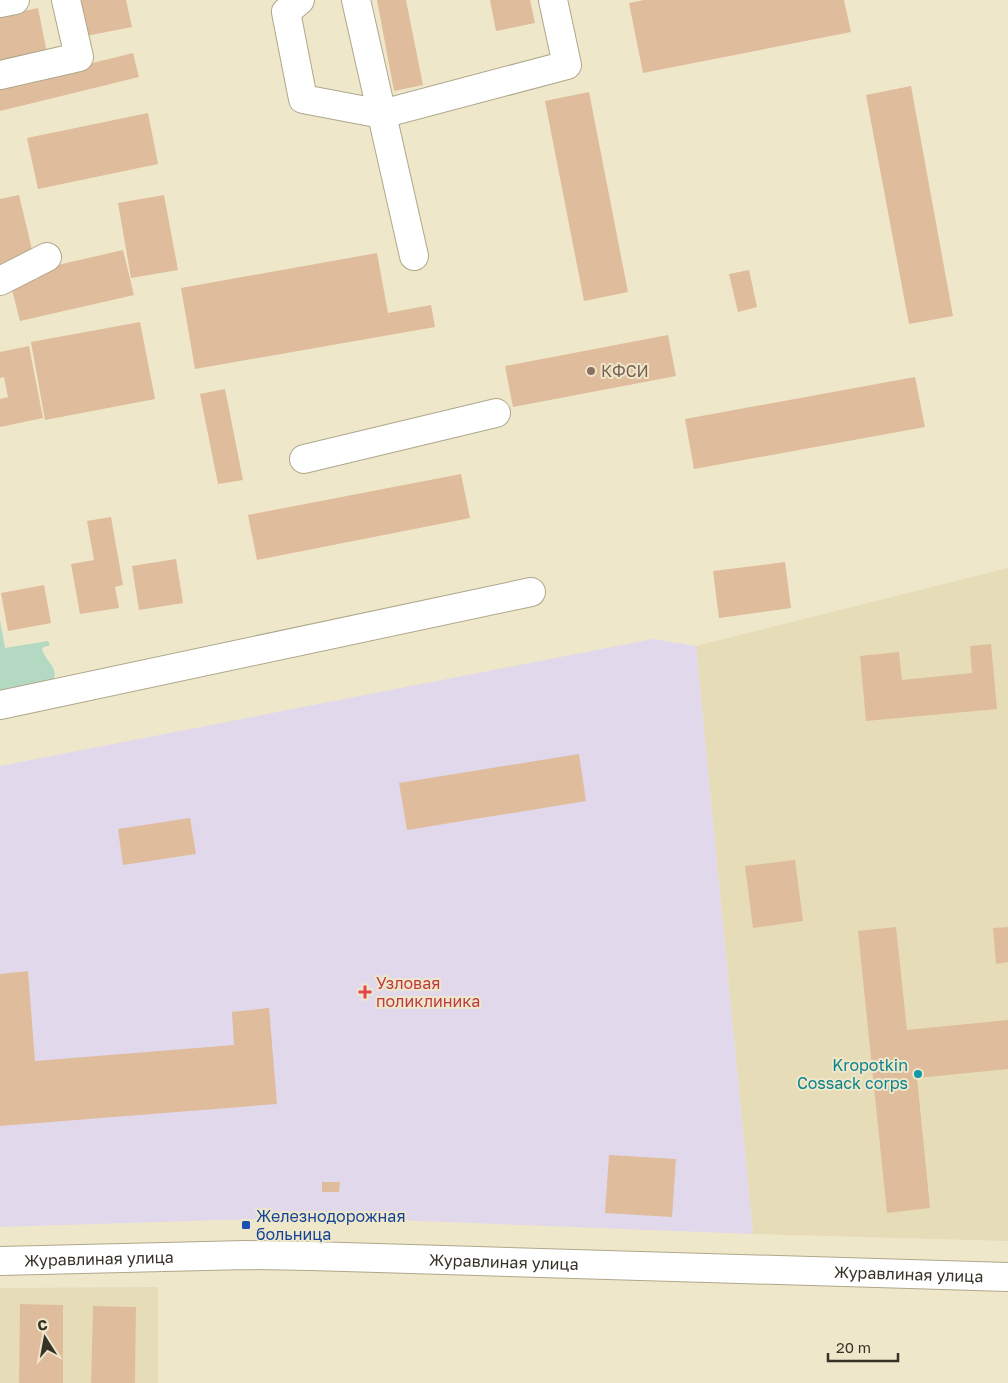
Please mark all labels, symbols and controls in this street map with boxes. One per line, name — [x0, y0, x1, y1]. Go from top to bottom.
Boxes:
place label: КФСИ — [601, 361, 649, 381]
marker: КФСИ — [585, 365, 597, 377]
place label: Узловая поликлиника — [376, 973, 480, 1011]
marker: Узловая поликлиника — [358, 985, 372, 999]
place label: Kropotkin Cossack corps — [797, 1055, 908, 1093]
marker: Kropotkin Cossack corps — [912, 1068, 924, 1080]
place label: Железнодорожная больница — [256, 1206, 406, 1244]
marker: Железнодорожная больница — [240, 1219, 252, 1231]
street label: Журавлиная улица — [24, 1247, 174, 1270]
street label: Журавлиная улица — [429, 1250, 579, 1274]
street label: Журавлиная улица — [834, 1262, 984, 1286]
north arrow — [20, 1313, 70, 1363]
text: С — [36, 1315, 49, 1334]
scale bar — [828, 1330, 898, 1362]
text: 20 m — [836, 1338, 871, 1356]

